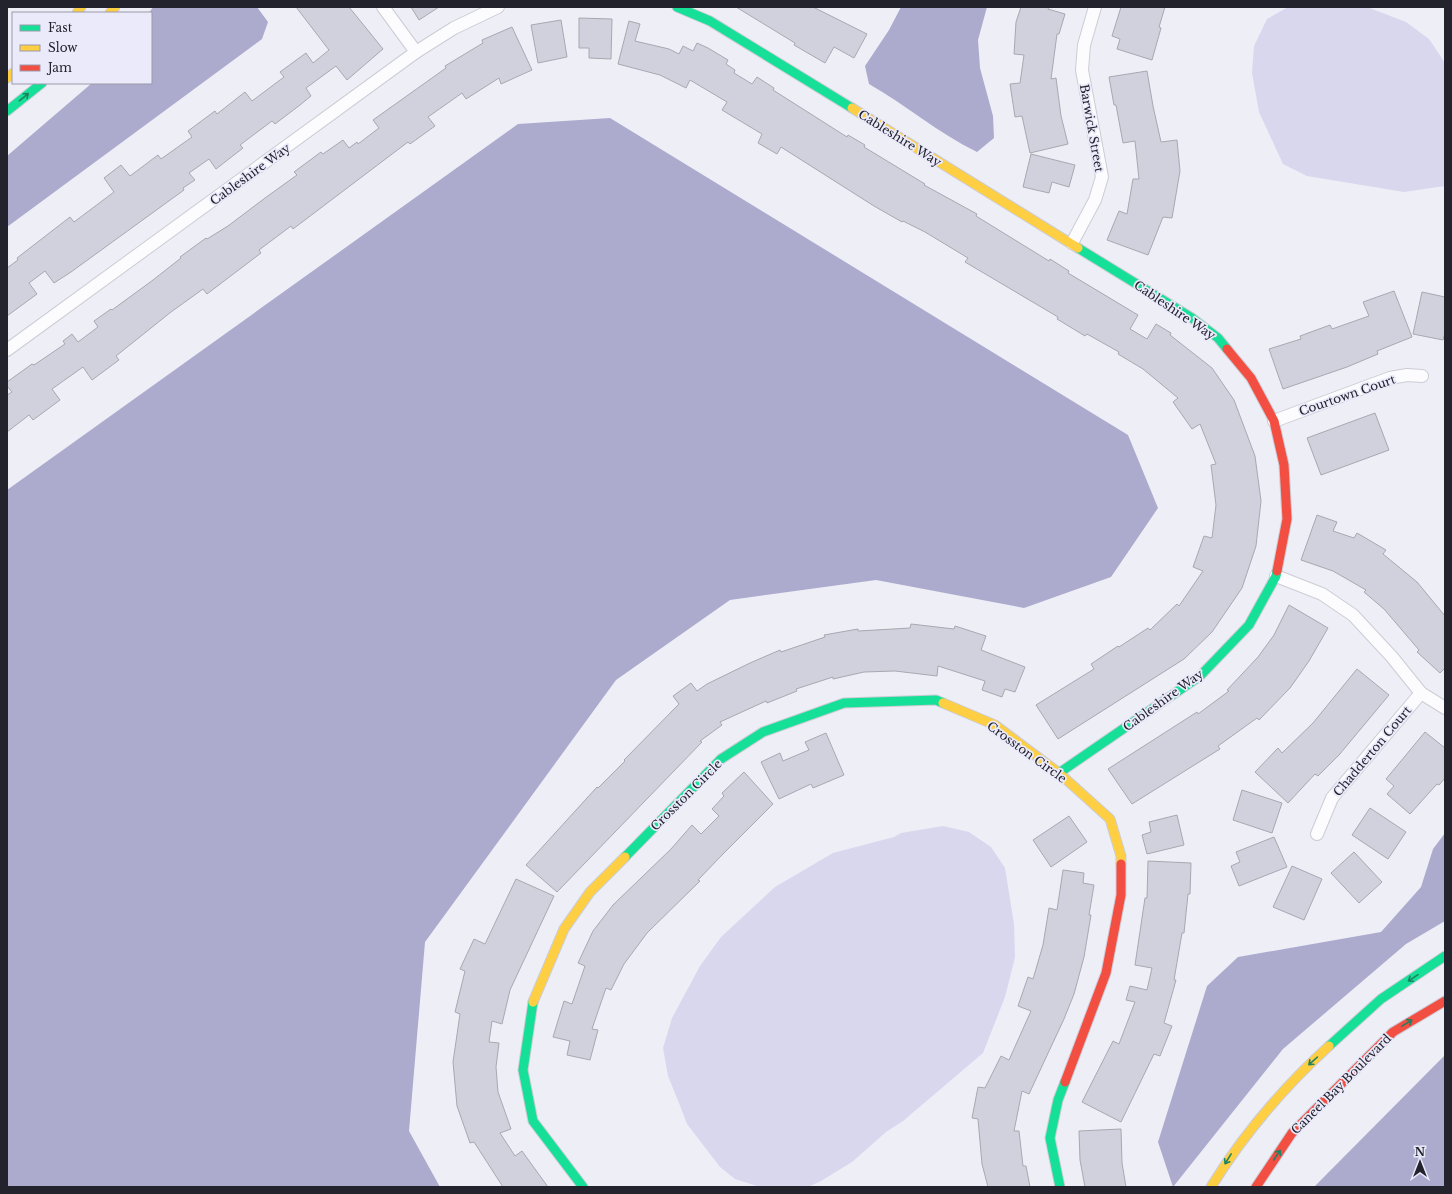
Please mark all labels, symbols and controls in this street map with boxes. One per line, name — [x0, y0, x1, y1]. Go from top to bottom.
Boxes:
legend — [12, 12, 152, 84]
text: Fast — [48, 20, 73, 35]
text: Slow — [48, 40, 78, 55]
text: Jam — [46, 60, 72, 75]
street label: Barwick Street — [1077, 83, 1107, 174]
one-way arrow — [19, 93, 30, 102]
street label: Cableshire Way — [856, 106, 945, 170]
street label: Cableshire Way — [207, 140, 293, 208]
street label: Cableshire Way — [1131, 277, 1219, 343]
street label: Courtown Court — [1297, 371, 1398, 419]
street label: Cableshire Way — [1120, 666, 1206, 734]
street label: Chadderton Court — [1330, 702, 1414, 799]
street label: Crosston Circle — [984, 718, 1070, 786]
street label: Crosston Circle — [647, 756, 725, 834]
one-way arrow — [1407, 974, 1418, 982]
one-way arrow — [1401, 1019, 1413, 1027]
street label: Caneel Bay Boulevard — [1288, 1031, 1394, 1137]
one-way arrow — [1307, 1056, 1318, 1065]
north arrow — [1400, 1142, 1440, 1182]
text: N — [1415, 1145, 1426, 1159]
one-way arrow — [1273, 1149, 1281, 1160]
one-way arrow — [1224, 1153, 1232, 1164]

